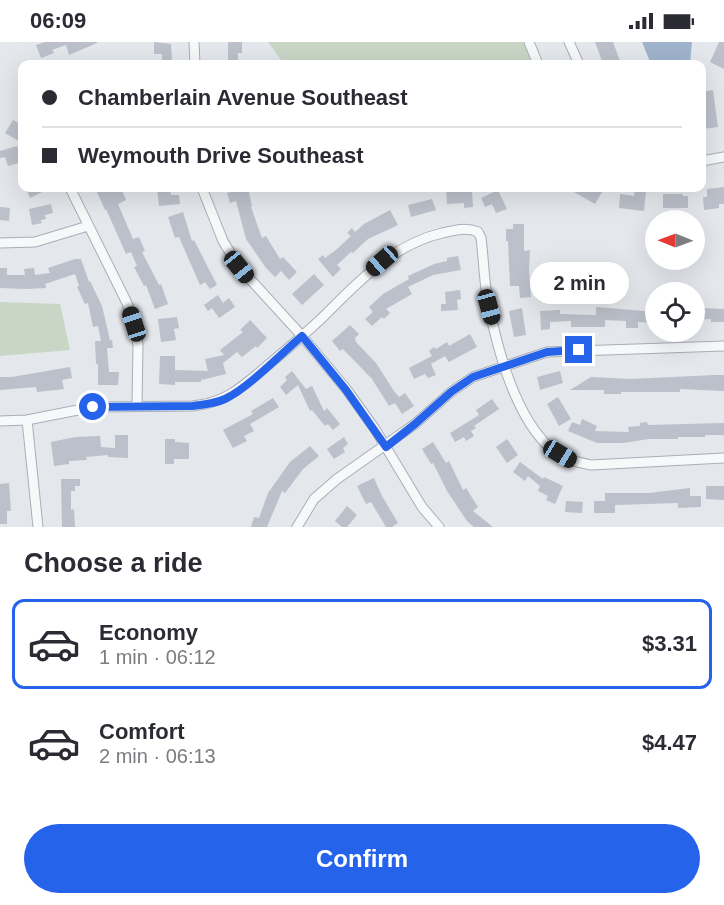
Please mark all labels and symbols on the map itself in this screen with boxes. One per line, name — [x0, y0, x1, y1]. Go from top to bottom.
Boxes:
north arrow — [645, 210, 705, 270]
car — [363, 242, 401, 280]
car — [221, 247, 257, 287]
callout: 2 min — [530, 263, 628, 305]
car — [476, 287, 502, 327]
car — [120, 304, 148, 344]
route end — [565, 336, 592, 363]
route start — [79, 393, 106, 420]
car — [540, 437, 580, 471]

